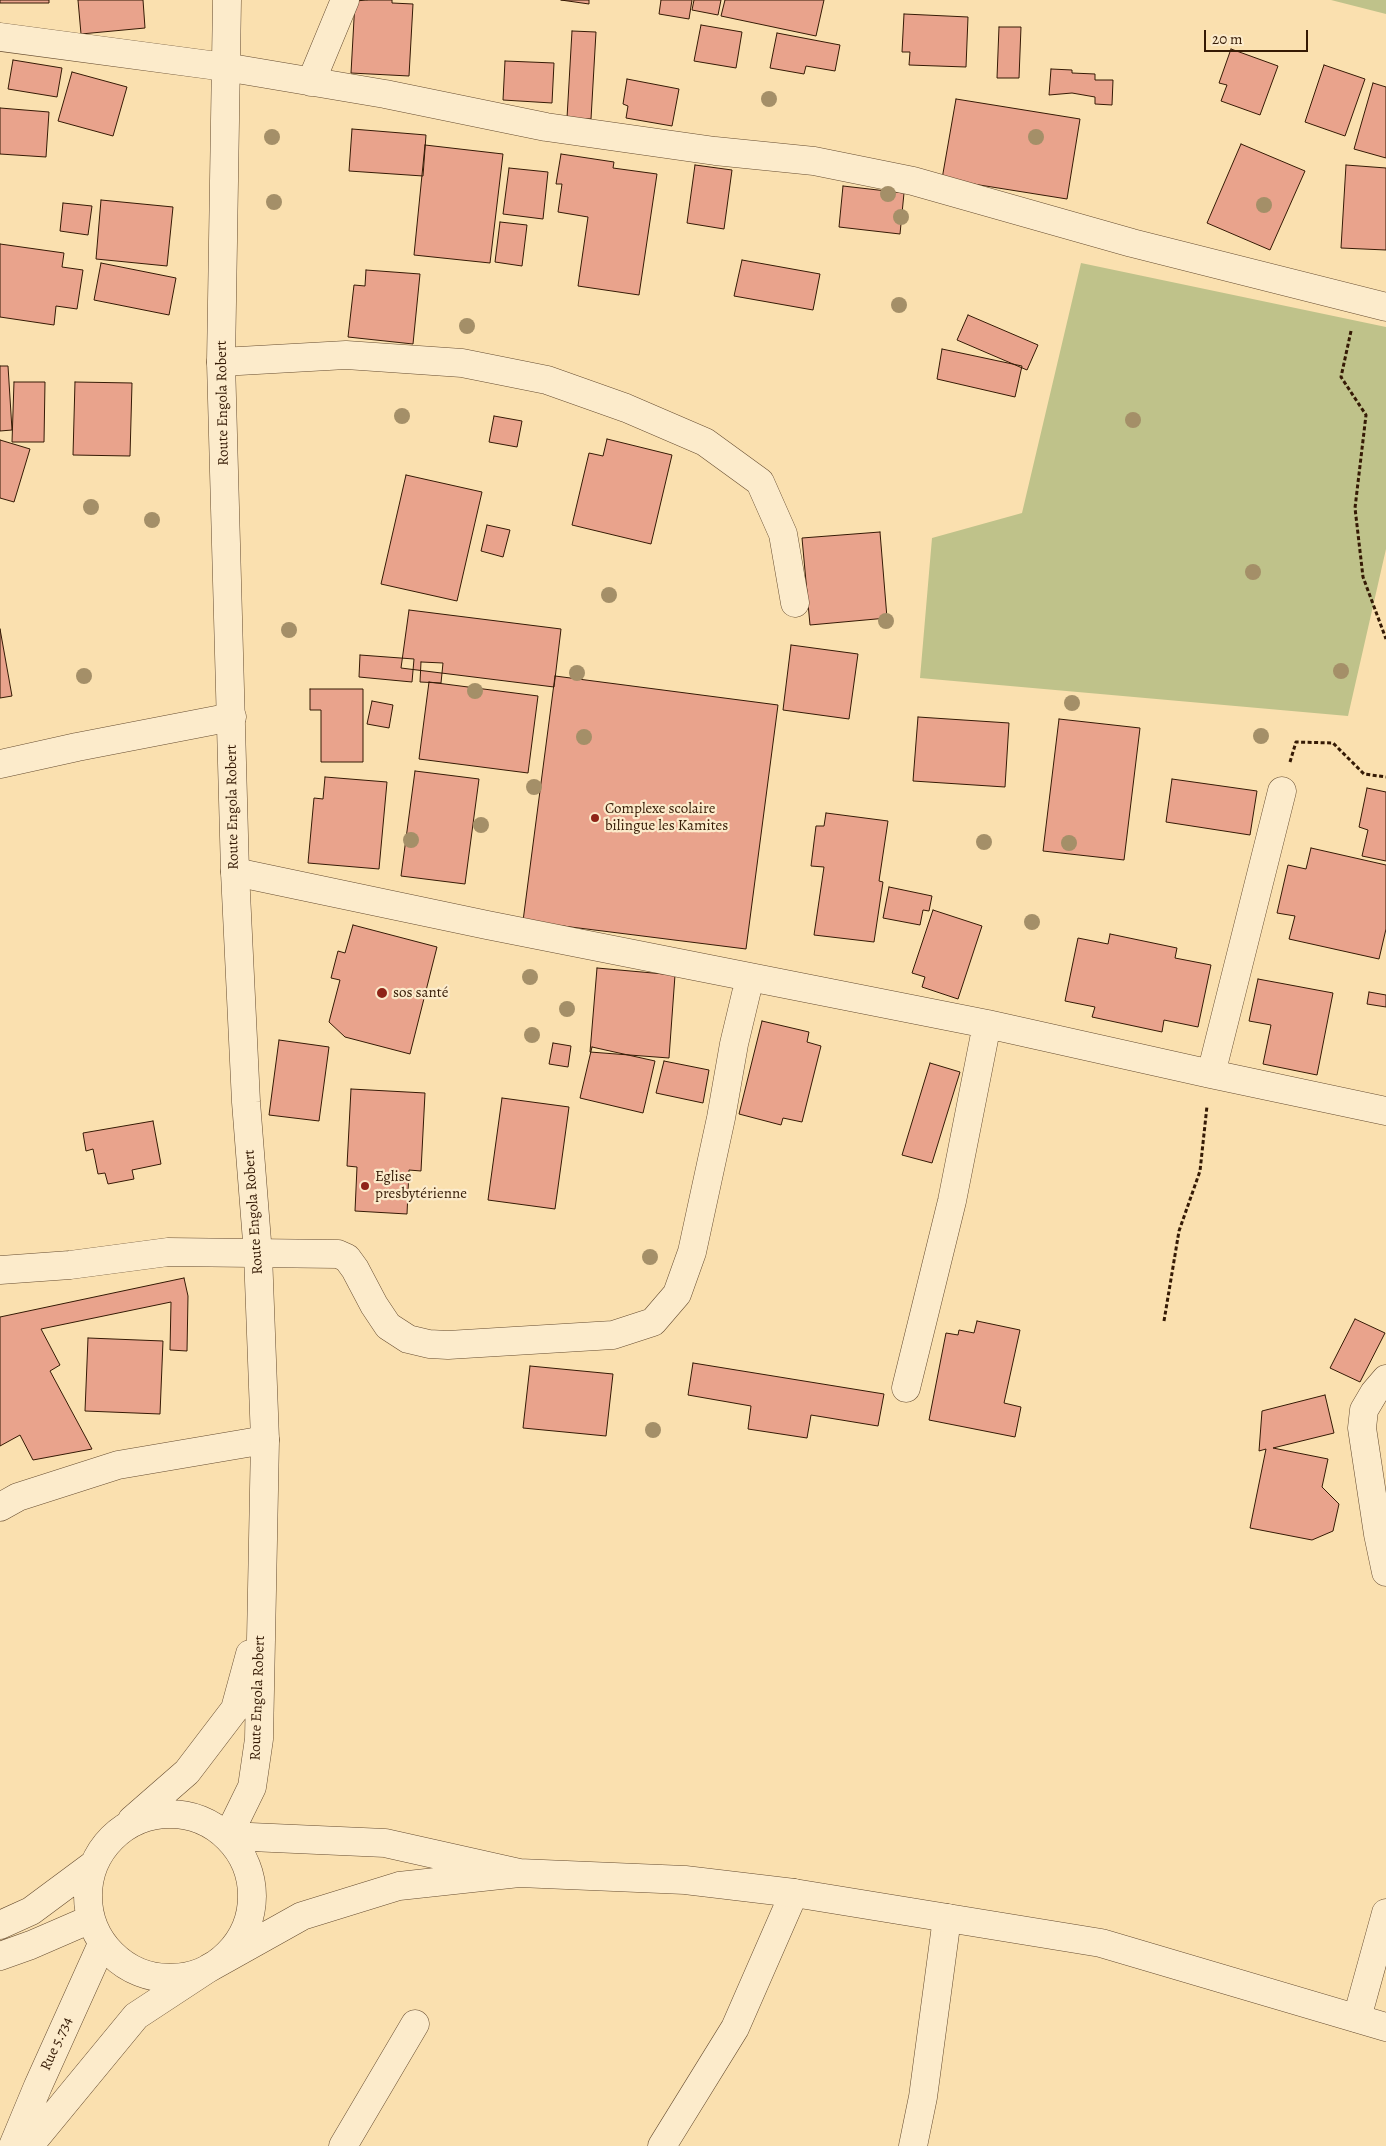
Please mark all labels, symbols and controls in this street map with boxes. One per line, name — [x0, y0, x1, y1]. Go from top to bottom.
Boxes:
scale bar — [1206, 20, 1310, 52]
text: 20 m — [1212, 29, 1243, 49]
street label: Route Engola Robert — [213, 340, 233, 466]
street label: Route Engola Robert — [223, 744, 243, 870]
place label: Complexe scolaire bilingue les Kamites — [605, 800, 728, 835]
marker: Complexe scolaire bilingue les Kamites — [589, 812, 601, 824]
place label: sos santé — [393, 984, 448, 1002]
marker: sos santé — [375, 986, 389, 1000]
street label: Route Engola Robert — [241, 1149, 267, 1275]
place label: Eglise presbytérienne — [375, 1168, 467, 1203]
marker: Eglise presbytérienne — [359, 1180, 371, 1192]
street label: Route Engola Robert — [247, 1635, 269, 1761]
street label: Rue 5.734 — [37, 2014, 77, 2074]

